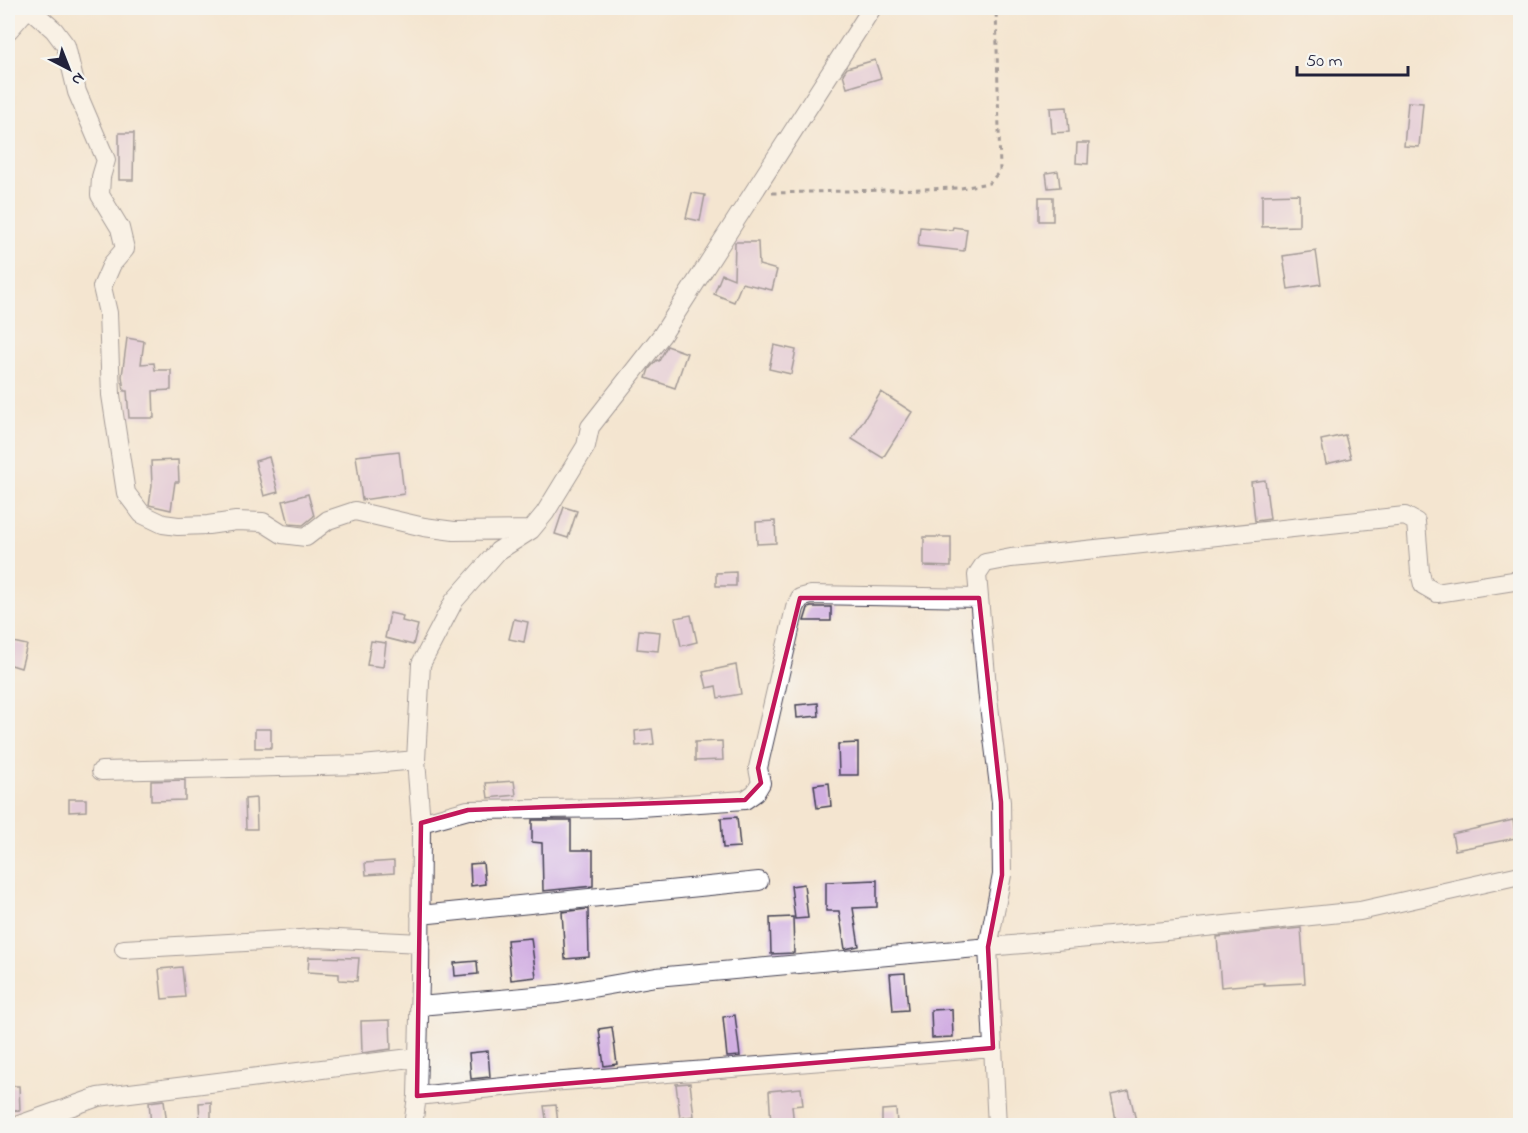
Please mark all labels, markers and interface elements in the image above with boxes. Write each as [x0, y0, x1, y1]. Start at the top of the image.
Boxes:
north arrow [39, 39, 99, 99]
scale bar [1297, 39, 1408, 77]
text: 50 m [1306, 49, 1343, 75]
text: N [66, 66, 90, 91]

